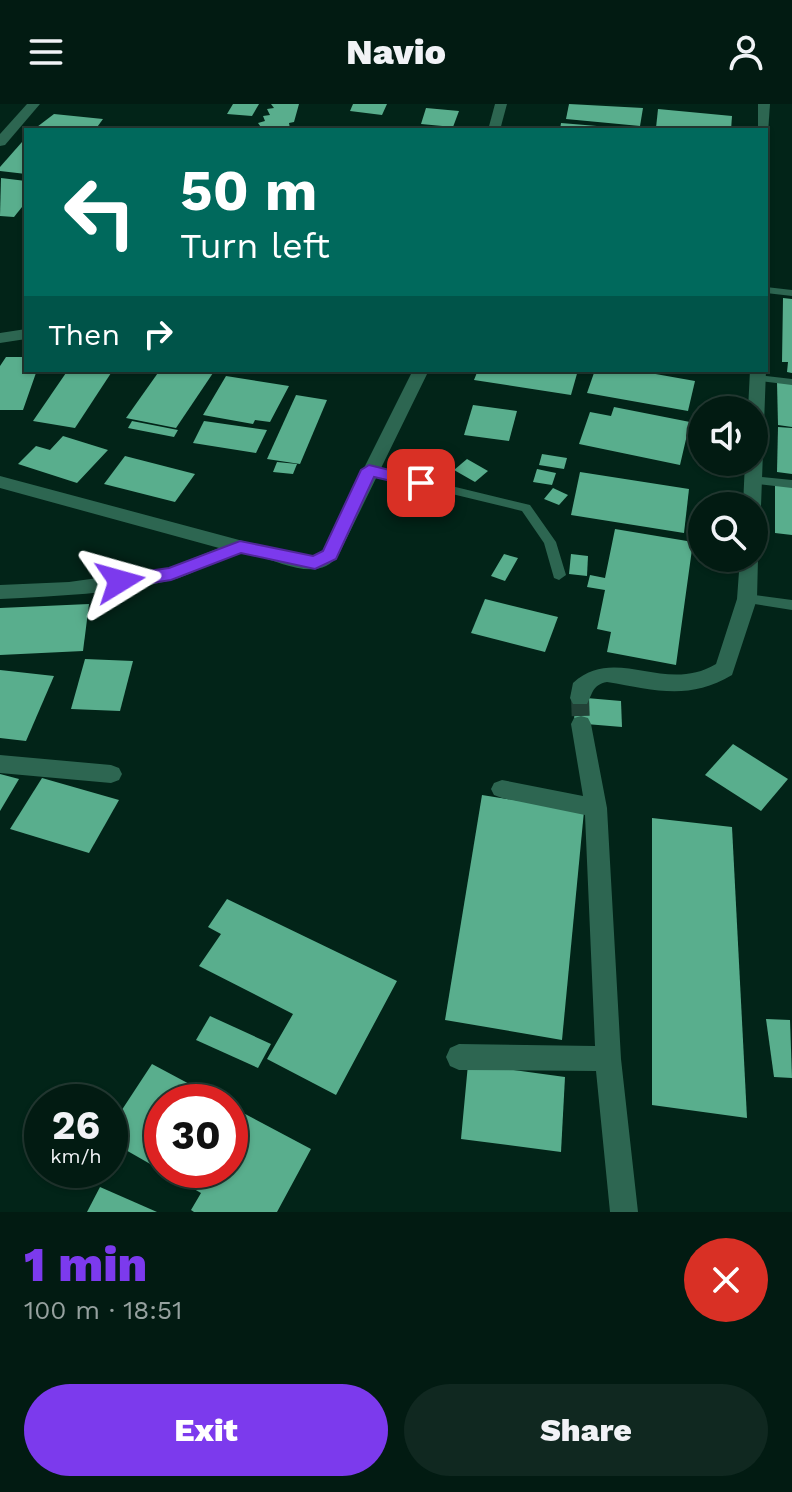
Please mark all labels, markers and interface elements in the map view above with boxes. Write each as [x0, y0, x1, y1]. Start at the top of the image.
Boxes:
icon: menu [24, 30, 68, 74]
icon: person [724, 30, 768, 74]
text: Navio [346, 31, 446, 73]
text: 50 m [180, 158, 317, 224]
icon: left [48, 160, 152, 264]
text: Turn left [180, 225, 330, 267]
icon: right [136, 312, 180, 356]
text: Then [48, 317, 120, 352]
map controls [688, 396, 768, 572]
button: sound [688, 396, 768, 476]
pin [387, 449, 455, 517]
icon: arrive [399, 461, 443, 505]
button: search [688, 492, 768, 572]
position arrow [78, 539, 162, 623]
speed limit sign: 30 [144, 1084, 248, 1188]
text: 26 [52, 1102, 100, 1149]
text: km/h [50, 1144, 102, 1168]
text: 1 min [24, 1236, 147, 1293]
button: close [684, 1238, 768, 1322]
text: 100 m · 18:51 [24, 1295, 182, 1325]
button: Exit [24, 1384, 388, 1476]
button: Share [404, 1384, 768, 1476]

